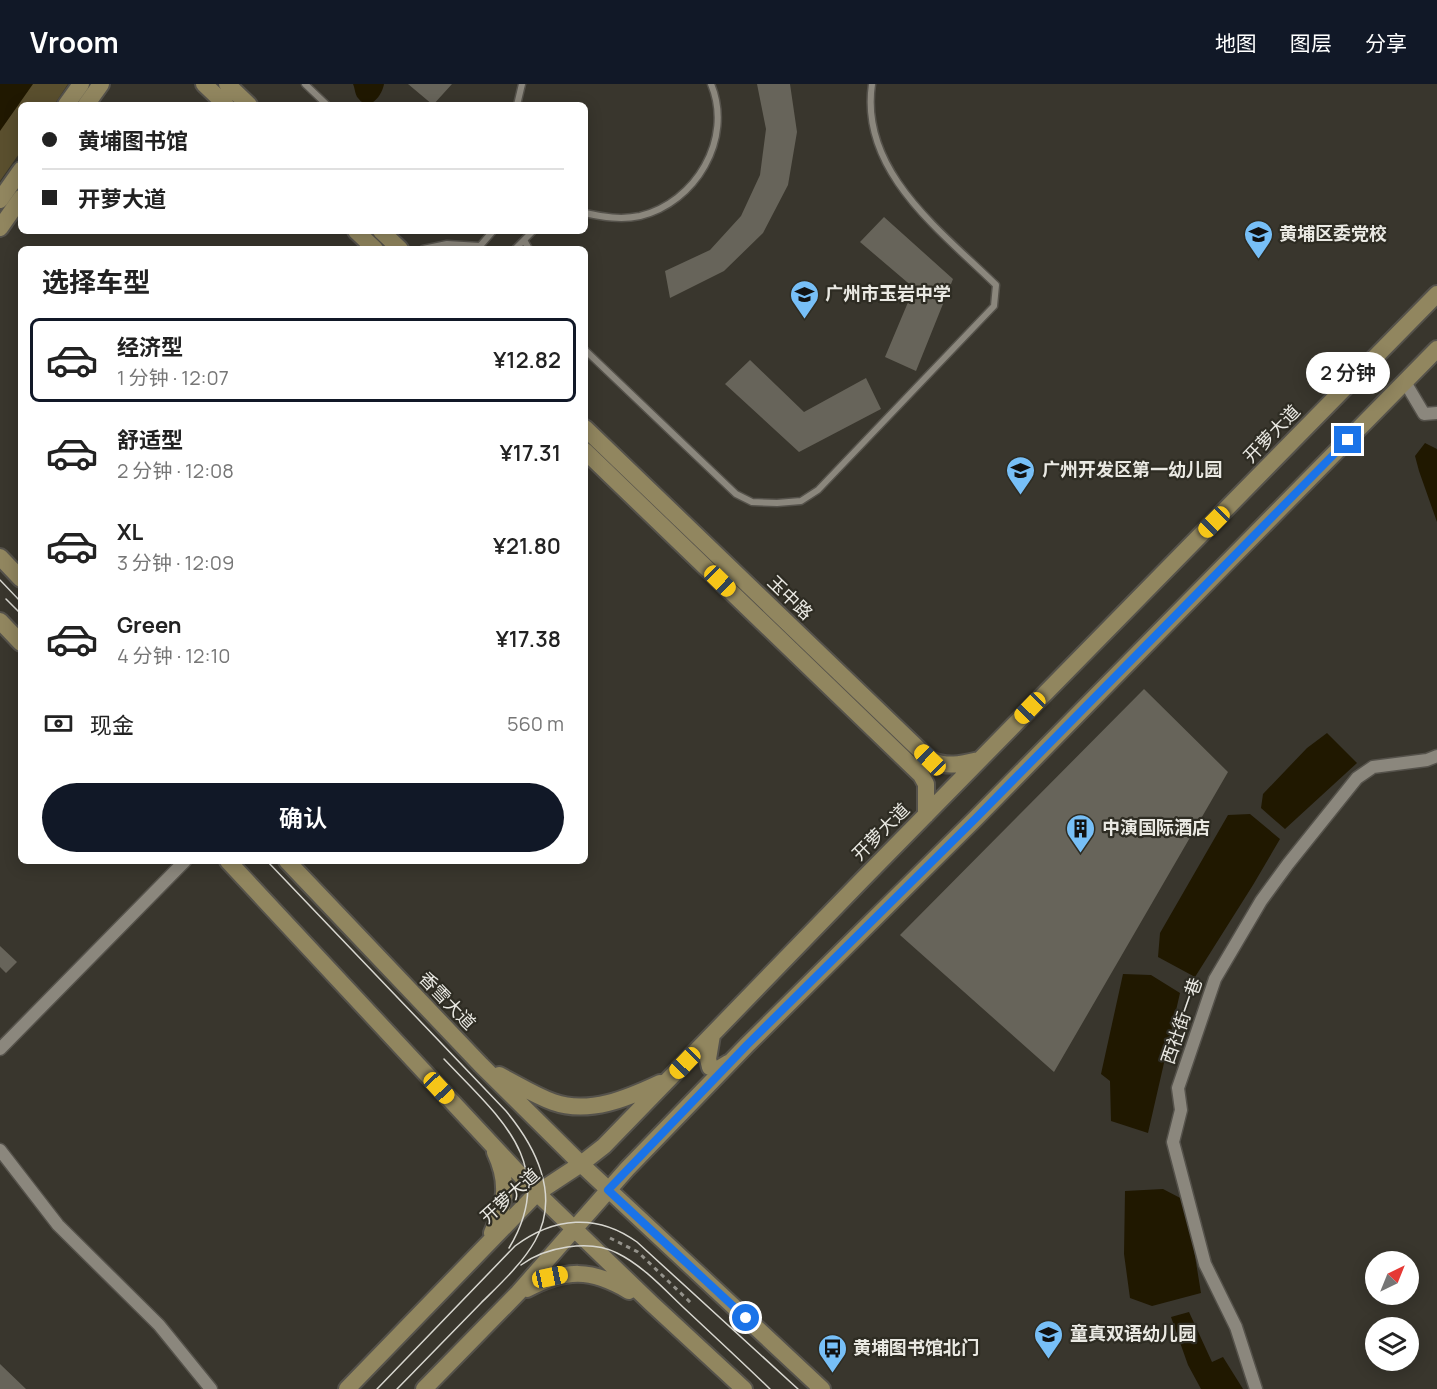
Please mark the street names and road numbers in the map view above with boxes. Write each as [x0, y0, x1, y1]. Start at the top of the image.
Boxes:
street label: 开萝大道 [1238, 399, 1305, 468]
street label: 玉中路 [763, 570, 818, 625]
street label: 开萝大道 [846, 797, 914, 865]
street label: 香雪大道 [414, 966, 481, 1035]
street label: 西社街一巷 [1155, 974, 1207, 1067]
street label: 开萝大道 [475, 1162, 544, 1228]

